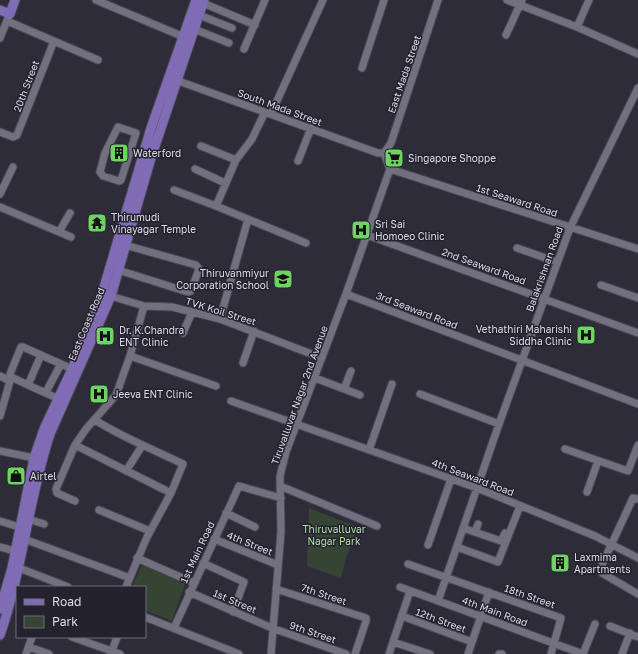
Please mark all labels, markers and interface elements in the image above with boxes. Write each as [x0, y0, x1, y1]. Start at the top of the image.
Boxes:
street label: East Mada Street [385, 33, 423, 115]
street label: 20th Street [11, 59, 41, 113]
street label: South Mada Street [236, 86, 324, 128]
building icon: Waterford [108, 142, 130, 164]
place label: Waterford [133, 147, 181, 159]
supermarket icon: Singapore Shoppe [383, 147, 405, 169]
place label: Singapore Shoppe [408, 152, 496, 164]
street label: 1st Seaward Road [475, 181, 559, 219]
place label: Thirumudi Vinayagar Temple [111, 211, 196, 235]
temple icon: Thirumudi Vinayagar Temple [86, 212, 108, 234]
place label: Sri Sai Homoeo Clinic [375, 218, 445, 242]
hospital icon: Sri Sai Homoeo Clinic [350, 219, 372, 241]
street label: Balakrishnan Road [523, 225, 565, 313]
street label: 2nd Seaward Road [440, 245, 528, 287]
place label: Thiruvanmiyur Corporation School [176, 267, 269, 291]
school or university icon: Thiruvanmiyur Corporation School [272, 268, 294, 290]
street label: East Coast Road [65, 286, 107, 362]
street label: 3rd Seaward Road [374, 289, 460, 331]
street label: TVK Koil Street [184, 295, 258, 327]
place label: Vethathiri Maharishi Siddha Clinic [476, 323, 573, 347]
place label: Dr. K.Chandra ENT Clinic [119, 324, 184, 348]
street label: Tiruvalluvar Nagar 2nd Avenue [268, 324, 330, 466]
hospital icon: Vethathiri Maharishi Siddha Clinic [575, 324, 597, 346]
hospital icon: Dr. K.Chandra ENT Clinic [94, 325, 116, 347]
hospital icon: Jeeva ENT Clinic [88, 383, 110, 405]
place label: Jeeva ENT Clinic [113, 388, 193, 400]
street label: 4th Seaward Road [430, 456, 516, 498]
shop icon: Airtel [5, 465, 27, 487]
place label: Airtel [30, 470, 56, 482]
street label: 1st Main Road [177, 519, 217, 585]
park label: Thiruvalluvar Nagar Park [302, 523, 366, 547]
street label: 4th Street [225, 528, 275, 558]
place label: Laxmima Apartments [574, 551, 631, 575]
building icon: Laxmima Apartments [549, 552, 571, 574]
street label: 7th Street [300, 581, 348, 607]
street label: 18th Street [503, 582, 557, 610]
legend [16, 586, 146, 638]
street label: 1st Street [211, 586, 259, 616]
text: Road [52, 594, 81, 609]
street label: 4th Main Road [461, 594, 529, 628]
street label: 12th Street [414, 605, 468, 635]
text: Park [52, 614, 78, 629]
street label: 9th Street [288, 618, 338, 646]

